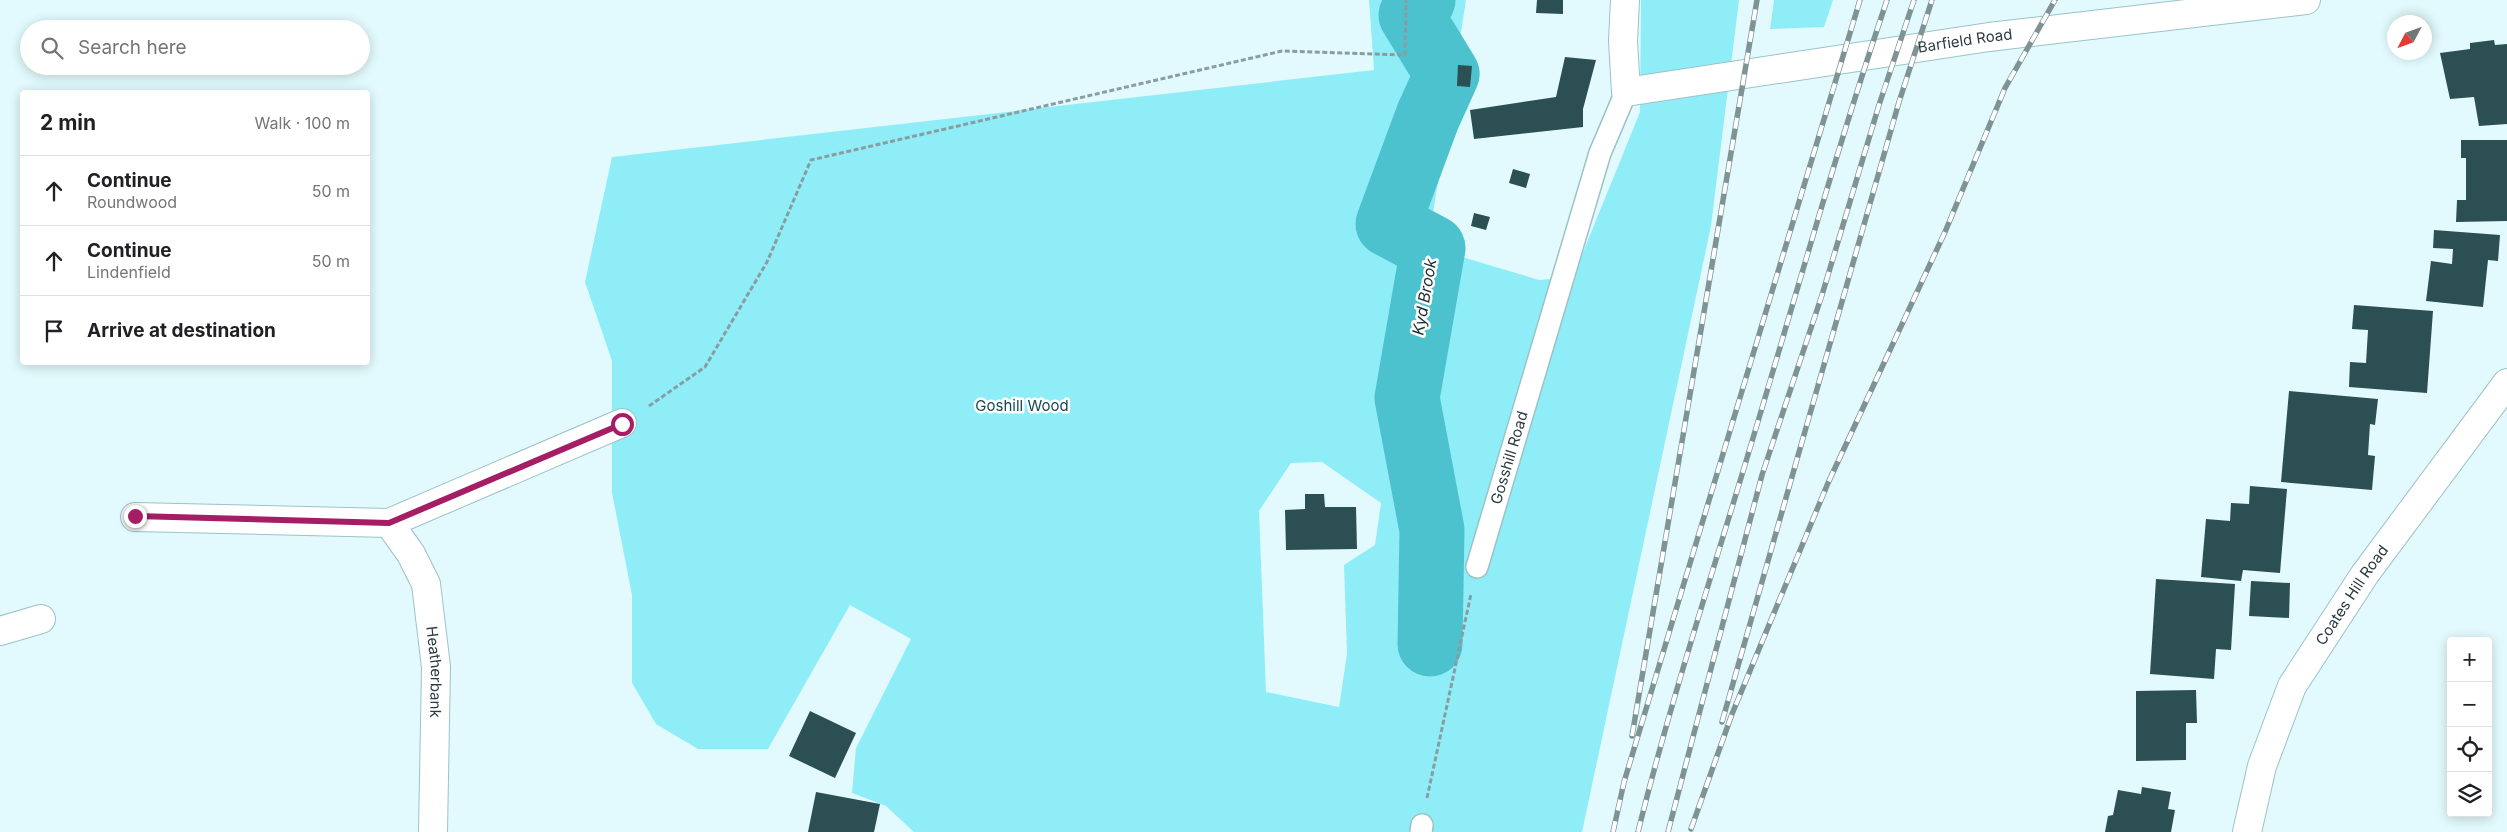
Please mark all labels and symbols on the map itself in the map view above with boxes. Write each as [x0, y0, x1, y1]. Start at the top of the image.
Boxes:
north arrow [2387, 15, 2432, 60]
street label: Barfield Road [1916, 24, 2013, 57]
water label: Kyd Brook [1407, 257, 1441, 337]
park label: Goshill Wood [975, 396, 1069, 415]
street label: Gosshill Road [1486, 409, 1532, 506]
route start [611, 413, 634, 436]
route end [124, 505, 147, 528]
street label: Coates Hill Road [2311, 541, 2392, 649]
street label: Heatherbank [422, 625, 446, 719]

